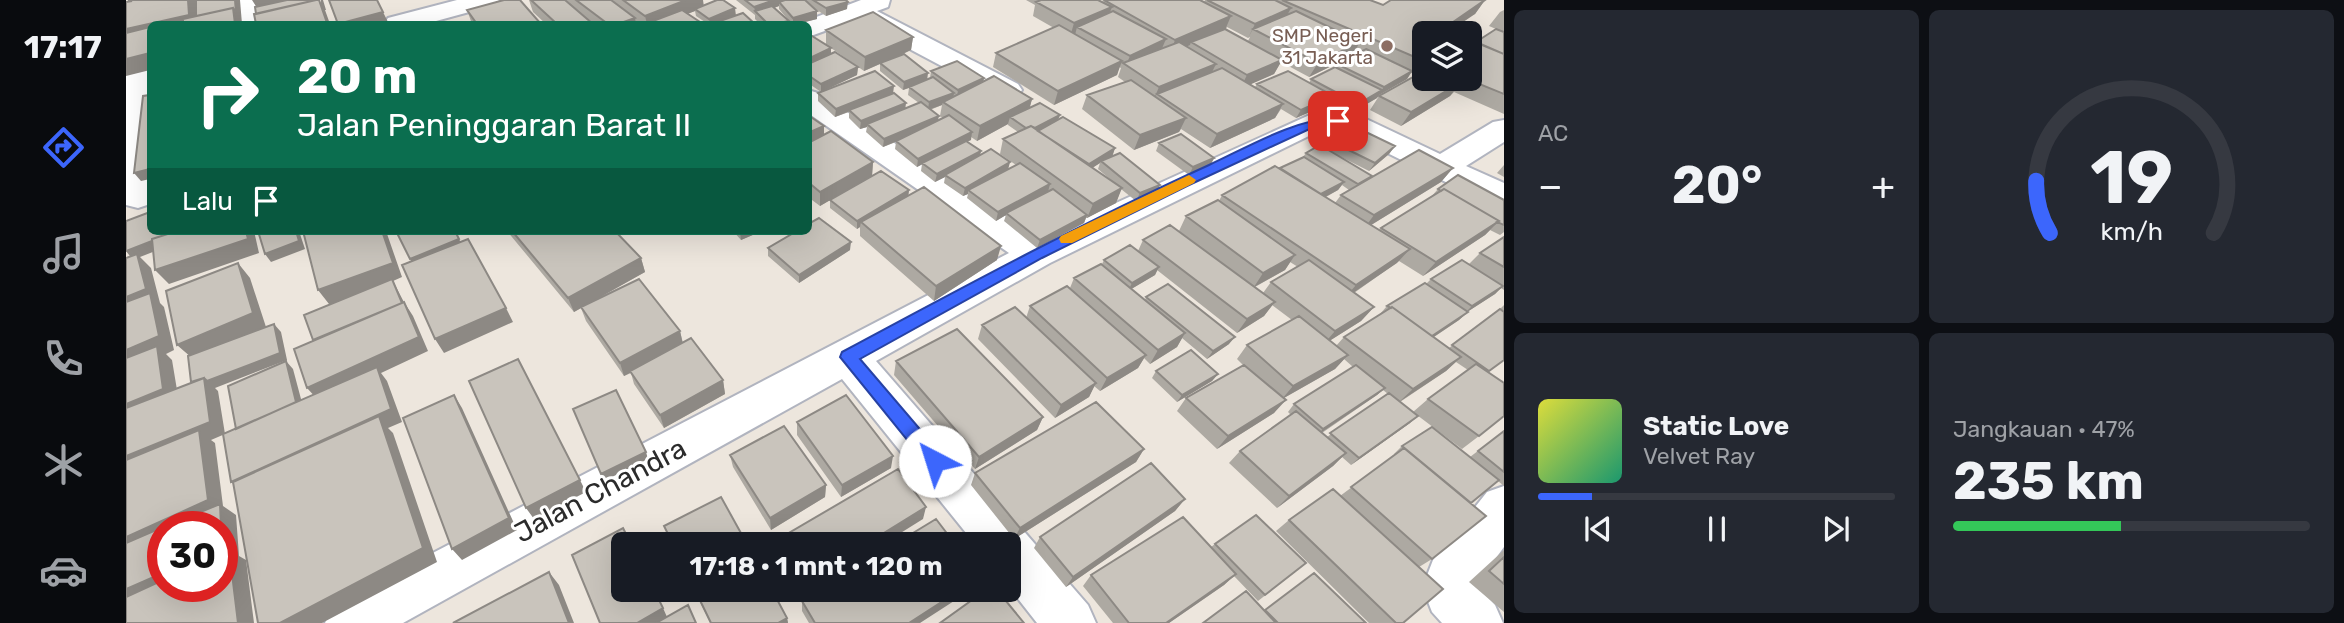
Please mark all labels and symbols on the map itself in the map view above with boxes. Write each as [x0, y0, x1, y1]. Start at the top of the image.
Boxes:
place label: SMP Negeri 31 Jakarta [1272, 24, 1373, 69]
marker: SMP Negeri 31 Jakarta [1379, 38, 1395, 54]
pin [1308, 91, 1368, 151]
position arrow [898, 424, 972, 498]
street label: Jalan Chandra [509, 431, 692, 550]
speed limit sign: 30 [147, 511, 238, 602]

